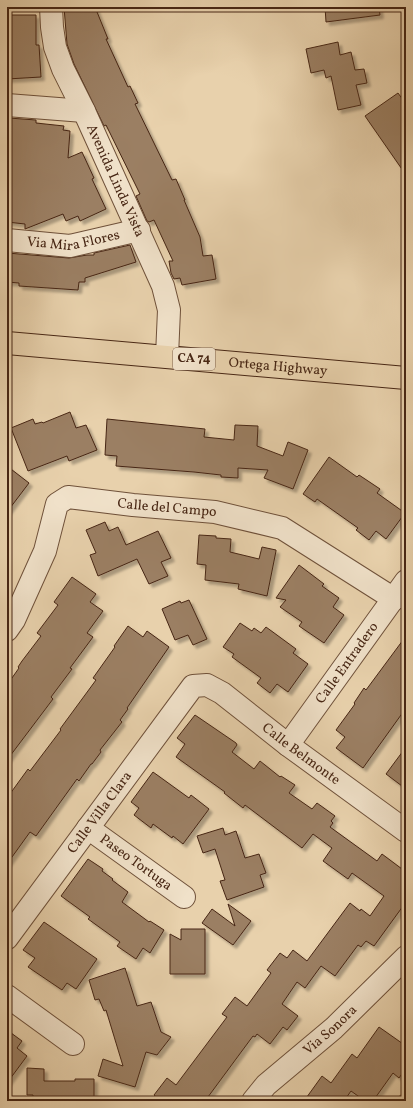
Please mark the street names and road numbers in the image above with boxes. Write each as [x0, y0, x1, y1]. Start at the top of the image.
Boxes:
street label: Avenida Linda Vista [82, 121, 149, 240]
street label: Via Mira Flores [26, 225, 121, 256]
road number: CA 74 [173, 348, 215, 370]
street label: Ortega Highway [228, 353, 329, 381]
street label: Calle del Campo [116, 494, 217, 522]
street label: Calle Entradero [311, 618, 383, 708]
street label: Calle Belmonte [258, 718, 344, 790]
street label: Calle Villa Clara [63, 767, 136, 858]
street label: Paseo Tortuga [96, 830, 176, 895]
street label: Via Sonora [299, 1001, 361, 1060]

